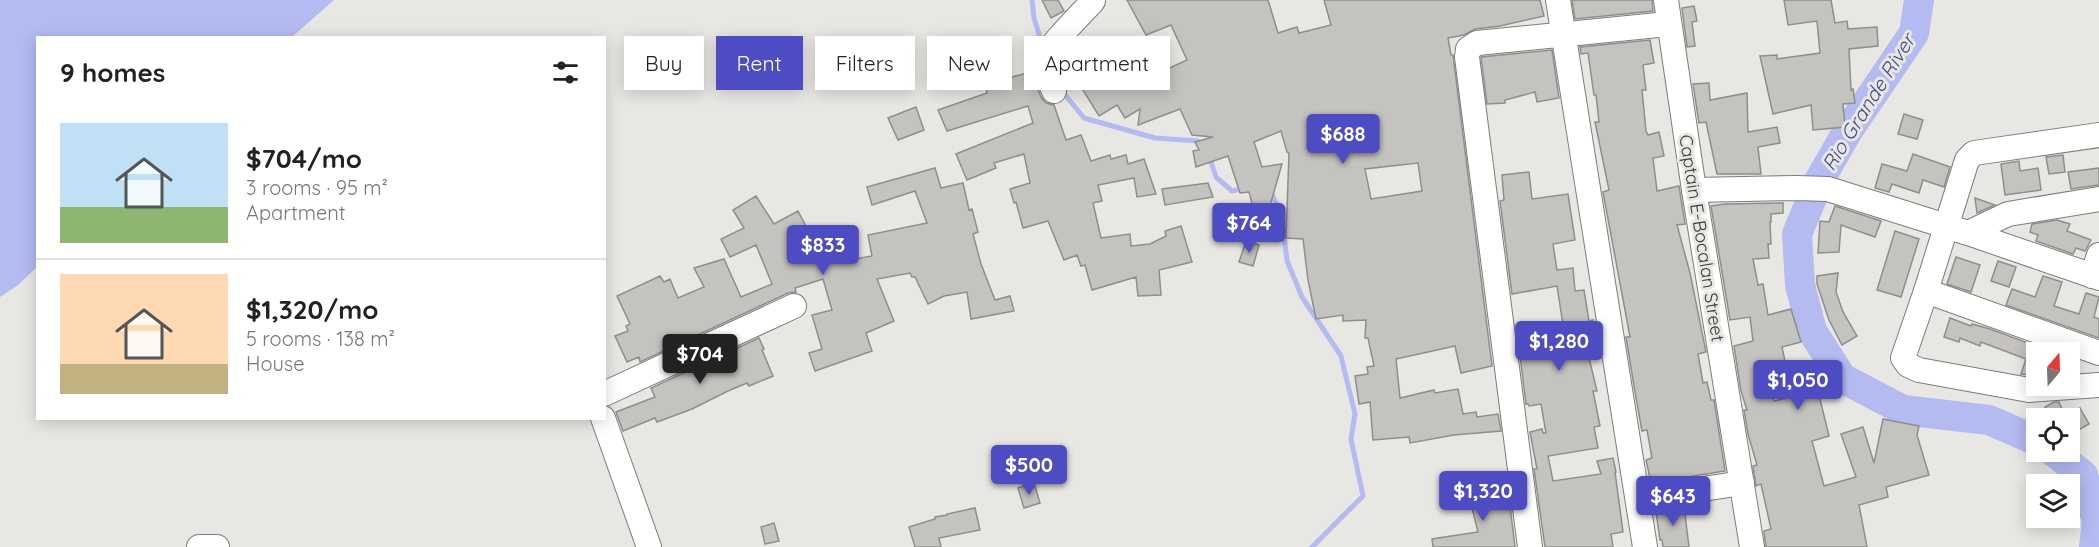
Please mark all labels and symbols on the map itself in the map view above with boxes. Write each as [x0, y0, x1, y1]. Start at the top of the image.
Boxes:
water label: Rio Grande River [1816, 27, 1921, 175]
pin: $688 [1307, 114, 1379, 165]
street label: Captain E-Bocalan Street [1674, 133, 1730, 343]
pin: $764 [1213, 203, 1285, 254]
pin: $833 [787, 225, 859, 276]
pin: $1,280 [1510, 321, 1608, 372]
pin: $704 [664, 334, 736, 385]
north arrow [2026, 342, 2080, 396]
pin: $1,050 [1749, 360, 1847, 411]
pin: $500 [993, 445, 1065, 496]
pin: $1,320 [1434, 471, 1532, 522]
pin: $643 [1637, 476, 1709, 527]

